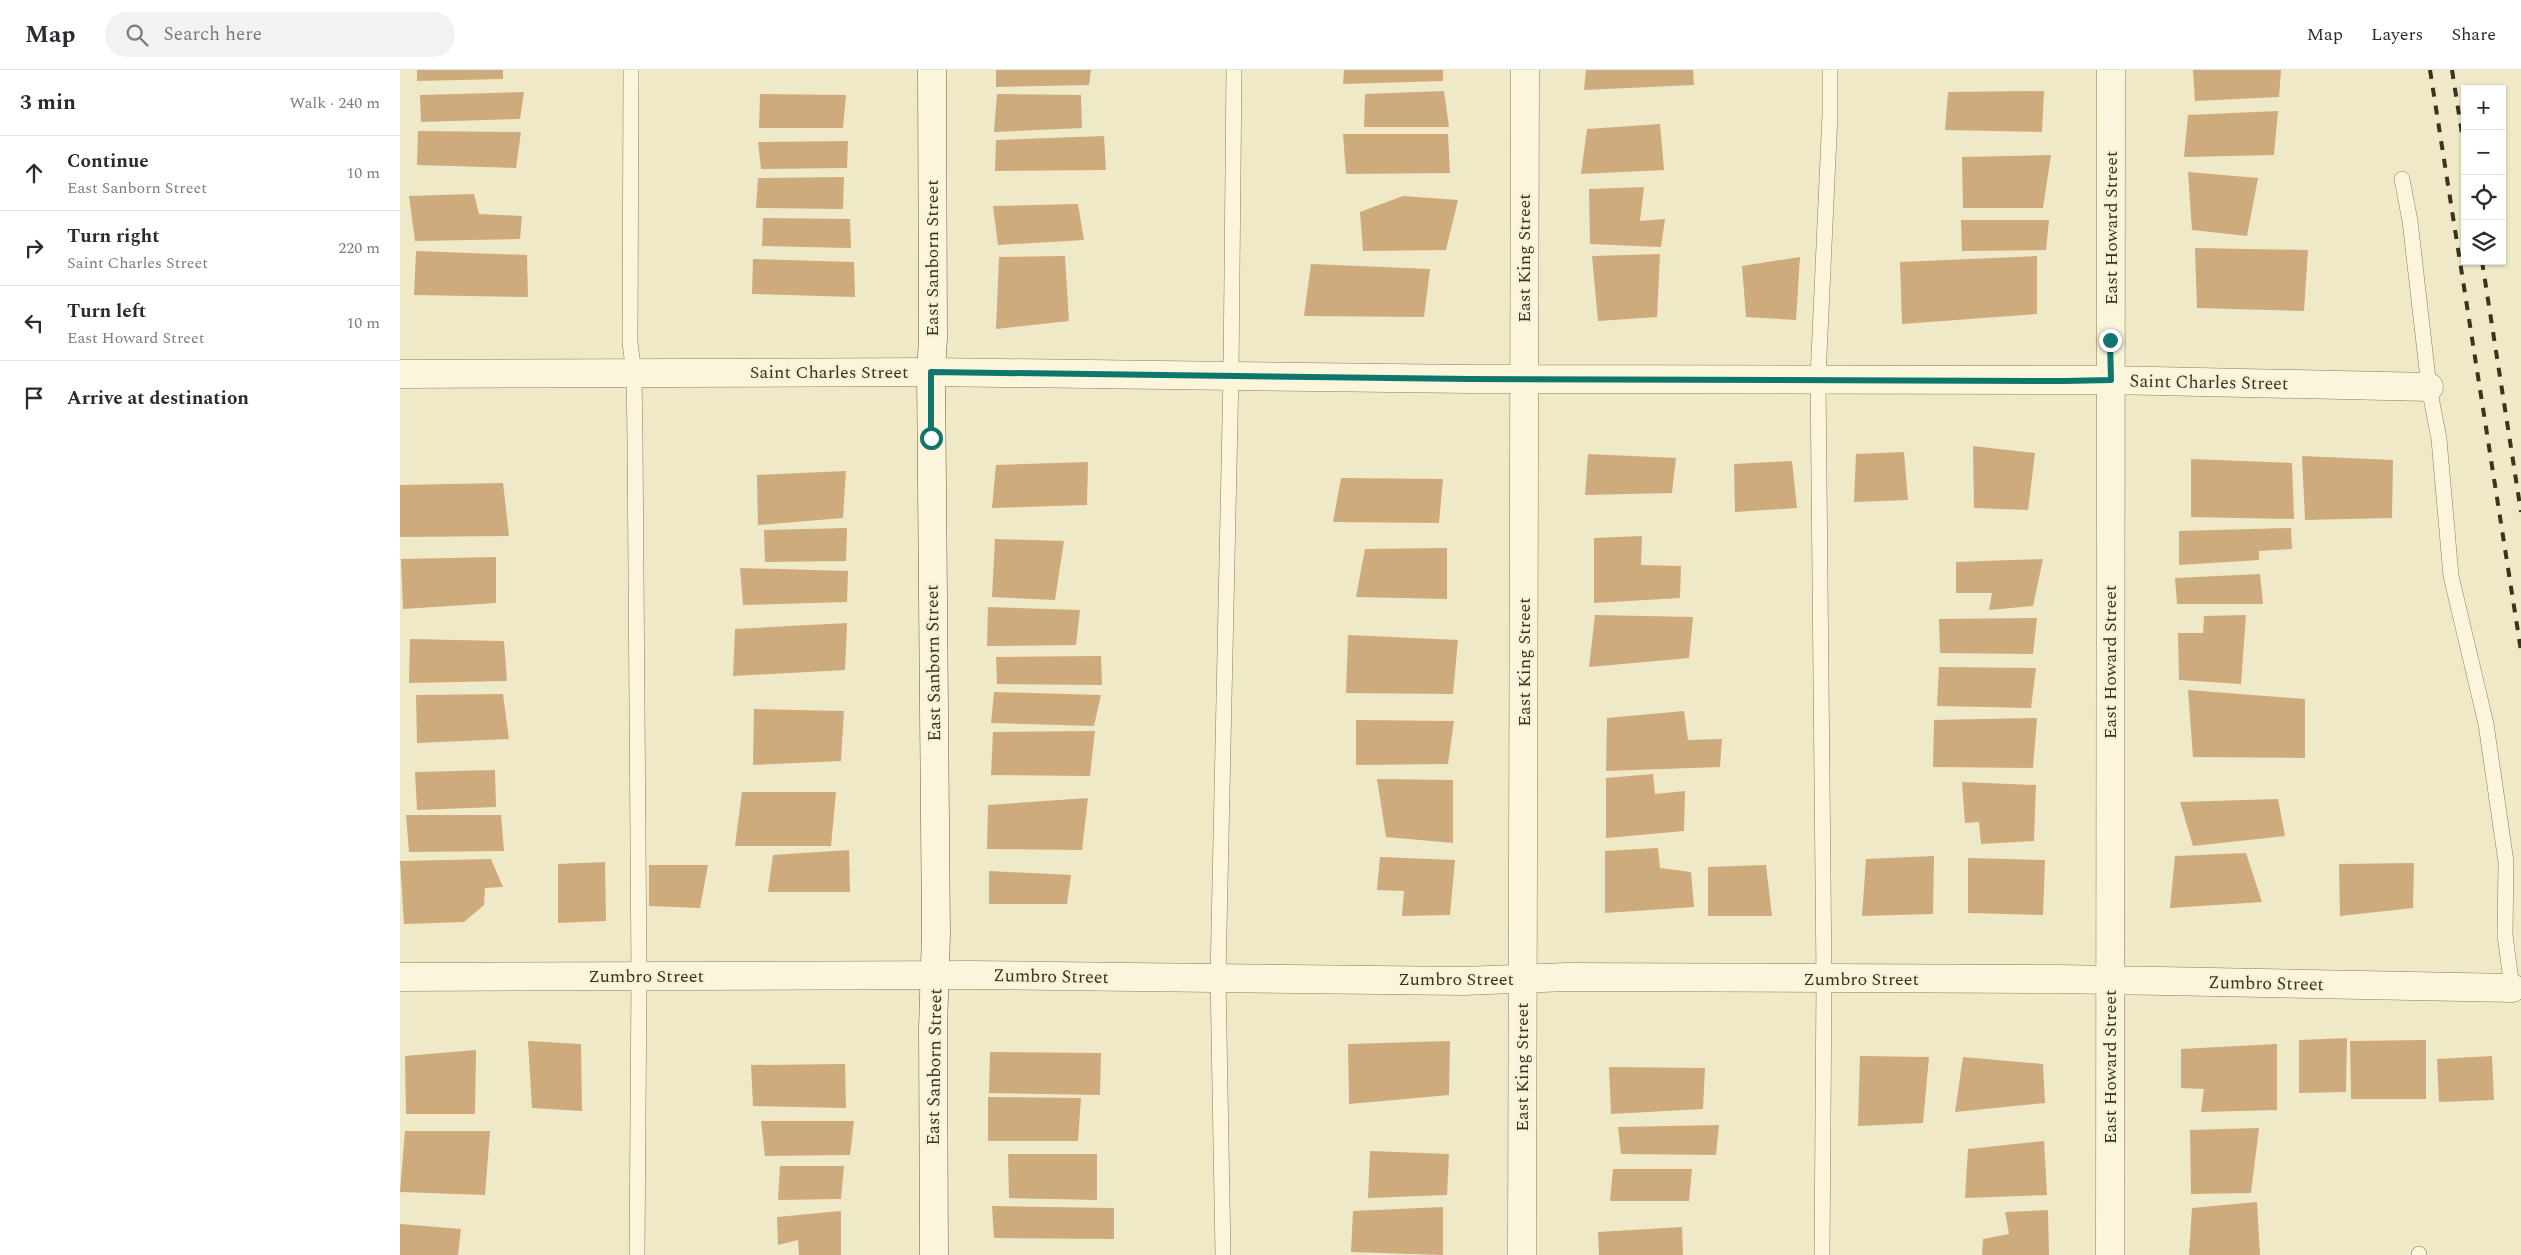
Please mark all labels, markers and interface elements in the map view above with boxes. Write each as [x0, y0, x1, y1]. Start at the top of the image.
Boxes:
search box [105, 12, 455, 57]
text: Map [25, 17, 75, 53]
text: Search here [163, 20, 262, 49]
icon: search [123, 21, 151, 49]
text: Map [2307, 21, 2343, 48]
text: Layers [2371, 21, 2423, 48]
text: Share [2451, 21, 2496, 48]
map controls [2461, 85, 2506, 265]
button: + [2461, 85, 2506, 130]
text: 3 min [20, 87, 76, 119]
text: Walk · 240 m [289, 91, 380, 115]
button: − [2461, 130, 2506, 175]
text: Continue [67, 147, 149, 176]
street label: East Howard Street [2098, 151, 2125, 305]
icon: ahead [20, 159, 48, 187]
text: 10 m [346, 161, 380, 185]
button: locate [2461, 175, 2506, 220]
text: East Sanborn Street [67, 176, 207, 200]
street label: East Sanborn Street [919, 179, 946, 337]
street label: East King Street [1511, 193, 1538, 323]
button: layers [2461, 220, 2506, 265]
text: Turn right [67, 222, 160, 251]
icon: right [20, 234, 48, 262]
text: 220 m [338, 236, 380, 260]
text: Saint Charles Street [67, 251, 208, 275]
text: Turn left [67, 297, 146, 326]
icon: left [20, 309, 48, 337]
text: 10 m [346, 311, 380, 335]
text: East Howard Street [67, 326, 204, 350]
route end [2099, 329, 2122, 352]
street label: Saint Charles Street [750, 359, 908, 386]
street label: Saint Charles Street [2129, 368, 2289, 397]
icon: arrive [20, 384, 48, 412]
text: Arrive at destination [67, 384, 249, 413]
route start [920, 427, 943, 450]
street label: East Sanborn Street [919, 584, 948, 742]
street label: East Howard Street [2097, 585, 2124, 739]
street label: East King Street [1511, 597, 1538, 727]
street label: Zumbro Street [993, 962, 1109, 991]
street label: Zumbro Street [588, 963, 704, 990]
street label: Zumbro Street [1398, 966, 1514, 993]
street label: Zumbro Street [1803, 966, 1919, 993]
street label: Zumbro Street [2208, 969, 2324, 998]
street label: East Sanborn Street [920, 988, 949, 1146]
street label: East Howard Street [2097, 990, 2124, 1144]
street label: East King Street [1509, 1002, 1536, 1132]

